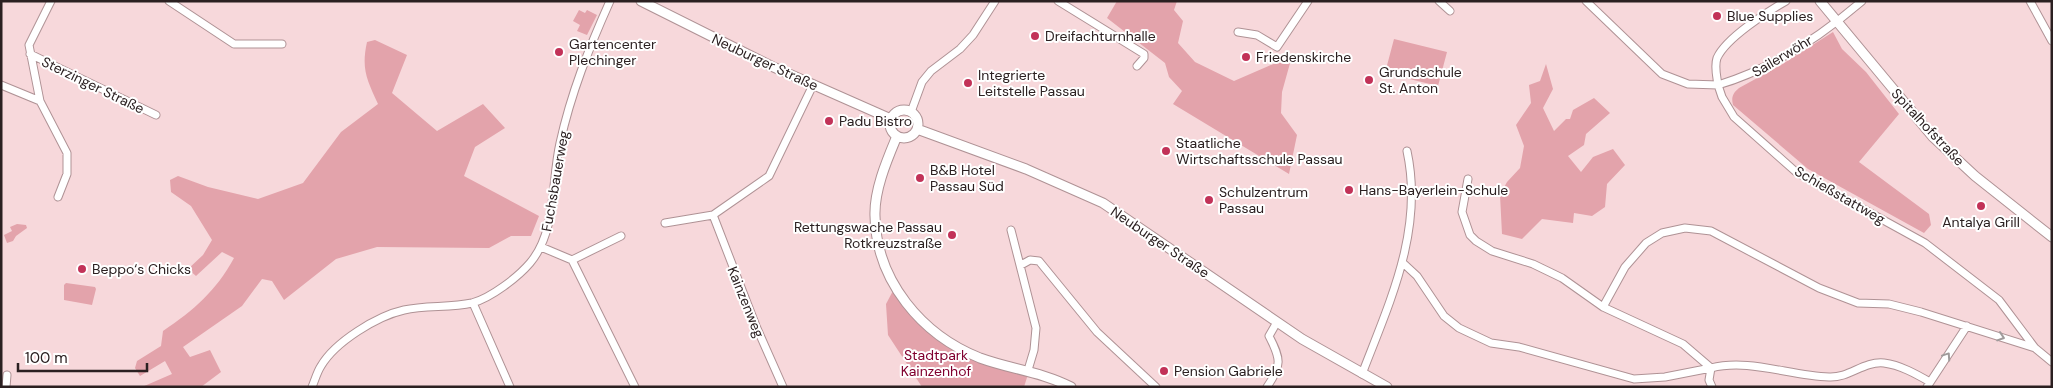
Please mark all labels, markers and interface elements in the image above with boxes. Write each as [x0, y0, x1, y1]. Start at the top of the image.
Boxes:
place label: Blue Supplies [1727, 7, 1813, 25]
marker: Blue Supplies [1711, 10, 1723, 22]
place label: Dreifachturnhalle [1045, 27, 1156, 45]
street label: Neuburger Straße [709, 29, 821, 95]
marker: Dreifachturnhalle [1029, 30, 1041, 42]
street label: Sailerwöhr [1749, 31, 1815, 81]
place label: Gartencenter Plechinger [569, 35, 656, 69]
marker: Gartencenter Plechinger [553, 46, 565, 58]
place label: Friedenskirche [1256, 48, 1351, 66]
marker: Friedenskirche [1240, 51, 1252, 63]
street label: Sterzinger Straße [39, 52, 147, 118]
place label: Grundschule St. Anton [1379, 63, 1462, 97]
place label: Integrierte Leitstelle Passau [978, 66, 1085, 100]
marker: Grundschule St. Anton [1363, 74, 1375, 86]
marker: Integrierte Leitstelle Passau [962, 77, 974, 89]
street label: Spitalhofstraße [1888, 85, 1968, 169]
place label: Padu Bistro [839, 112, 912, 130]
marker: Padu Bistro [823, 115, 835, 127]
street label: Fuchsbauerweg [537, 129, 573, 233]
place label: Staatliche Wirtschaftsschule Passau [1176, 134, 1343, 168]
marker: Staatliche Wirtschaftsschule Passau [1160, 145, 1172, 157]
place label: B&B Hotel Passau Süd [930, 161, 1004, 195]
street label: Schießstattweg [1792, 162, 1889, 228]
marker: B&B Hotel Passau Süd [914, 172, 926, 184]
place label: Hans-Bayerlein-Schule [1359, 181, 1508, 199]
place label: Schulzentrum Passau [1219, 183, 1308, 217]
marker: Hans-Bayerlein-Schule [1343, 184, 1355, 196]
marker: Schulzentrum Passau [1203, 194, 1215, 206]
marker: Antalya Grill [1975, 200, 1987, 212]
street label: Neuburger Straße [1107, 202, 1213, 282]
place label: Antalya Grill [1942, 213, 2020, 231]
place label: Rettungswache Passau Rotkreuzstraße [794, 218, 942, 252]
marker: Rettungswache Passau Rotkreuzstraße [946, 229, 958, 241]
place label: Beppo‘s Chicks [92, 260, 191, 278]
marker: Beppo‘s Chicks [76, 263, 88, 275]
street label: Kainzenweg [724, 264, 769, 341]
one-way arrow [1996, 332, 2005, 342]
scale bar [18, 340, 146, 372]
park label: Stadtpark Kainzenhof [901, 346, 971, 380]
text: 100 m [25, 348, 68, 368]
one-way arrow [1941, 353, 1950, 362]
place label: Pension Gabriele [1174, 362, 1283, 380]
marker: Pension Gabriele [1158, 365, 1170, 377]

